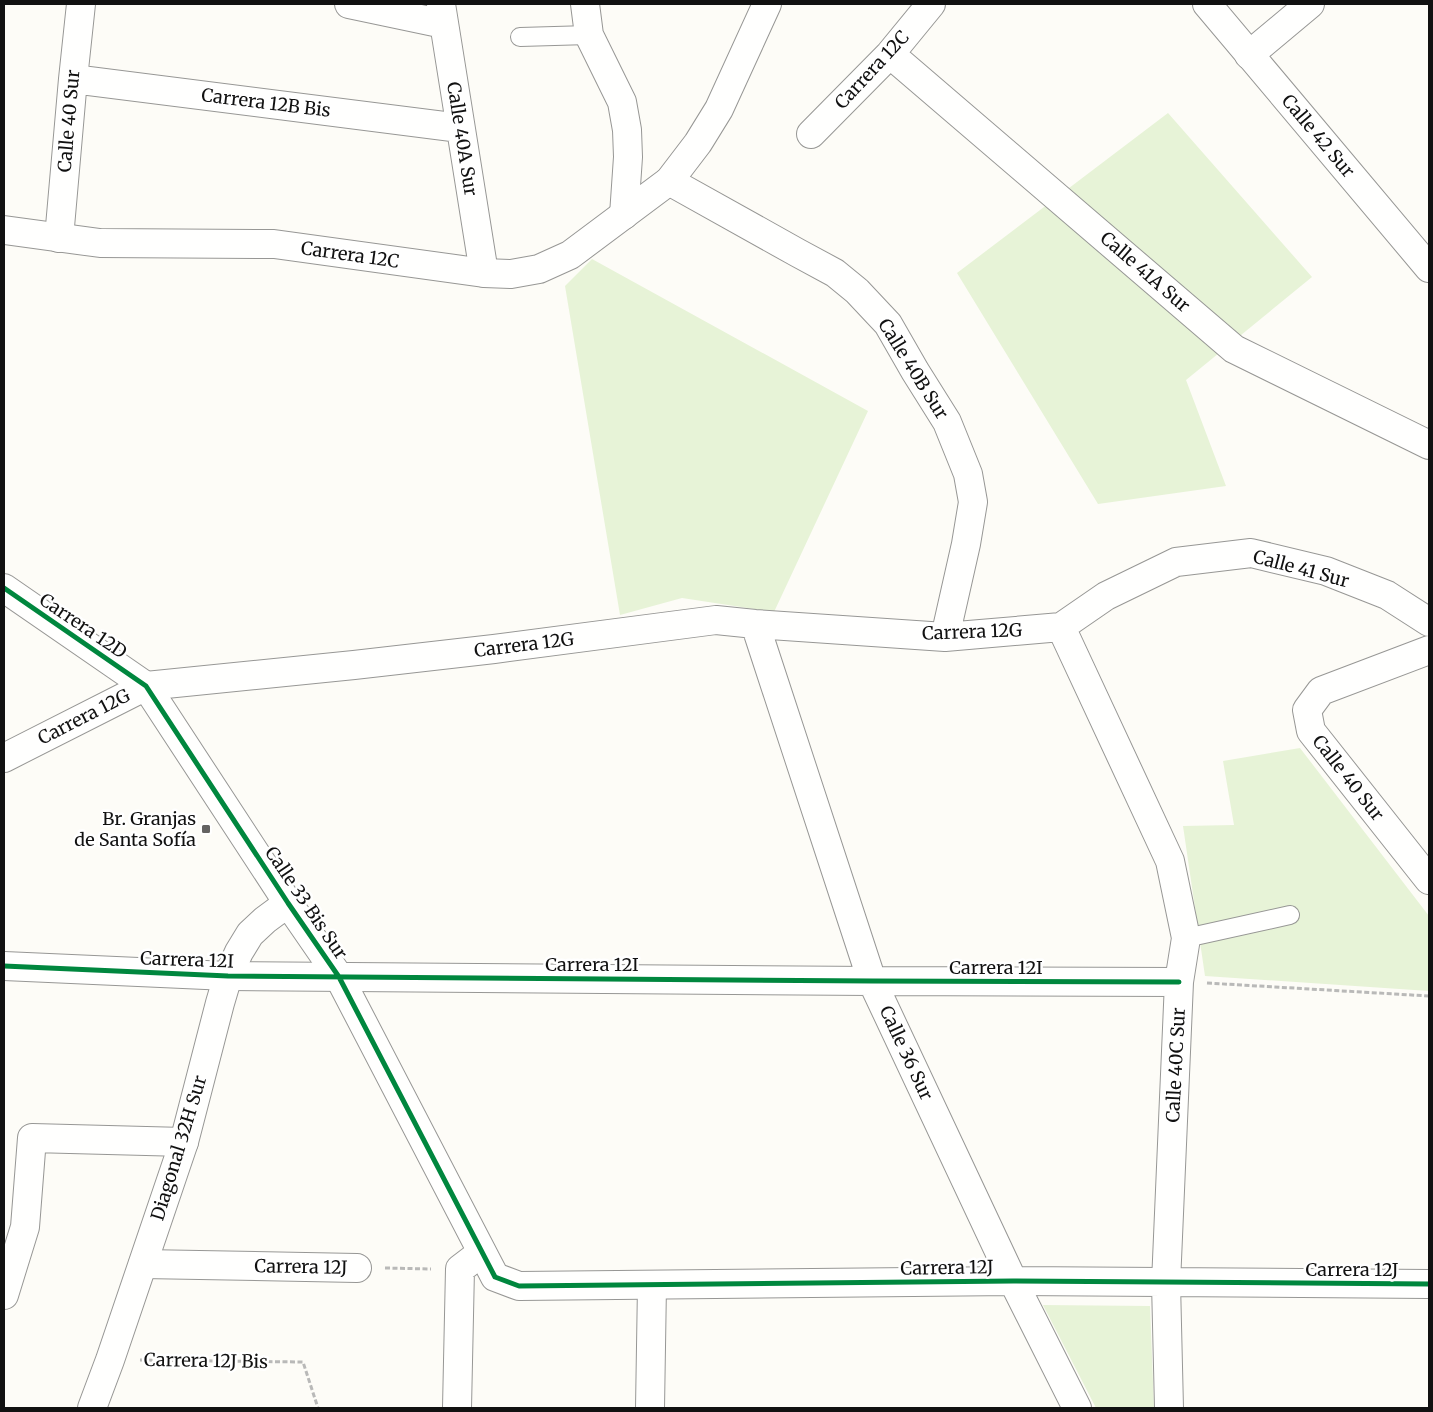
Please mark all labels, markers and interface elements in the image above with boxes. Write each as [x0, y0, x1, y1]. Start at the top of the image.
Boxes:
street label: Carrera 12C [830, 26, 914, 114]
street label: Calle 40 Sur [53, 69, 84, 173]
street label: Calle 40A Sur [442, 80, 483, 198]
street label: Carrera 12B Bis [200, 83, 332, 122]
street label: Calle 42 Sur [1277, 89, 1360, 182]
street label: Calle 41A Sur [1096, 226, 1195, 317]
street label: Carrera 12C [300, 236, 401, 273]
street label: Calle 40B Sur [873, 314, 953, 423]
street label: Calle 41 Sur [1251, 545, 1352, 592]
street label: Carrera 12D [35, 588, 131, 663]
street label: Carrera 12G [922, 618, 1022, 645]
street label: Carrera 12G [473, 627, 575, 662]
street label: Carrera 12G [34, 684, 134, 750]
street label: Calle 40 Sur [1308, 730, 1389, 825]
place label: Br. Granjas de Santa Sofía [74, 807, 196, 851]
marker: Br. Granjas de Santa Sofía [200, 823, 212, 835]
street label: Calle 33 Bis Sur [260, 842, 353, 964]
street label: Carrera 12I [140, 946, 234, 973]
street label: Carrera 12I [545, 953, 639, 976]
street label: Carrera 12I [949, 956, 1043, 979]
street label: Calle 36 Sur [875, 1002, 938, 1104]
street label: Calle 40C Sur [1161, 1007, 1190, 1123]
street label: Diagonal 32H Sur [146, 1073, 212, 1223]
street label: Carrera 12J [254, 1254, 348, 1279]
street label: Carrera 12J [900, 1255, 994, 1280]
street label: Carrera 12J [1305, 1258, 1399, 1281]
street label: Carrera 12J Bis [144, 1348, 268, 1373]

